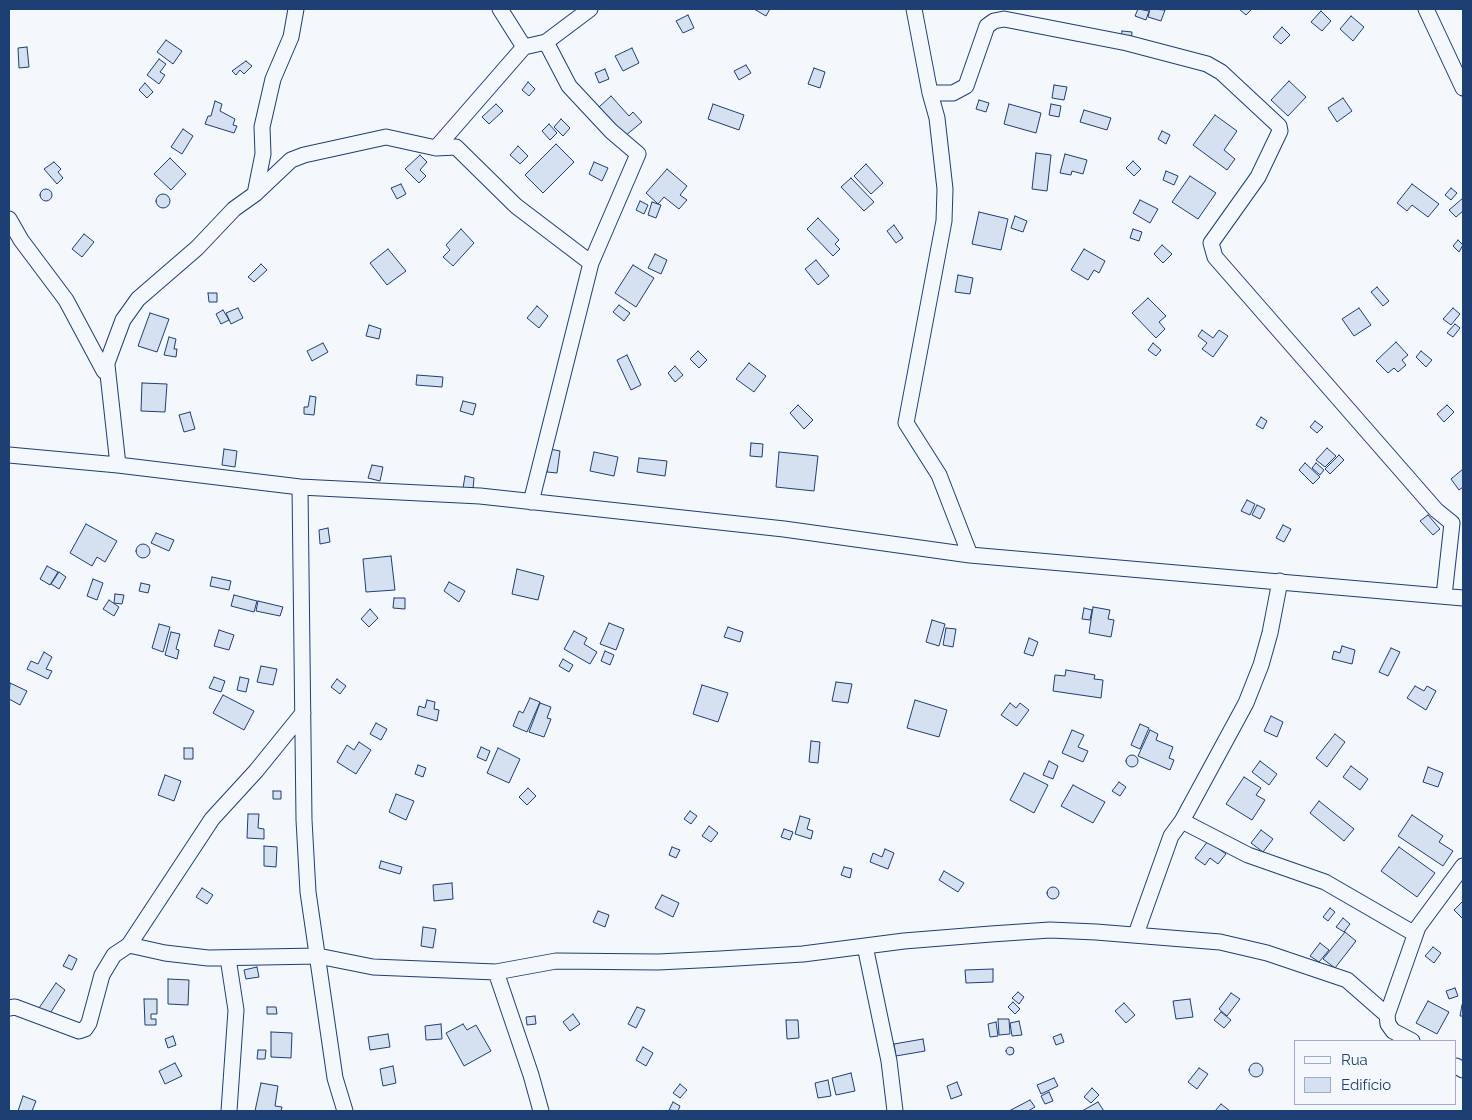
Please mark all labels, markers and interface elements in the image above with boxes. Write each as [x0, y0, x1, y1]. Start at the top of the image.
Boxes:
legend [1294, 1040, 1457, 1105]
text: Rua [1341, 1051, 1368, 1069]
text: Edifício [1341, 1076, 1391, 1094]

